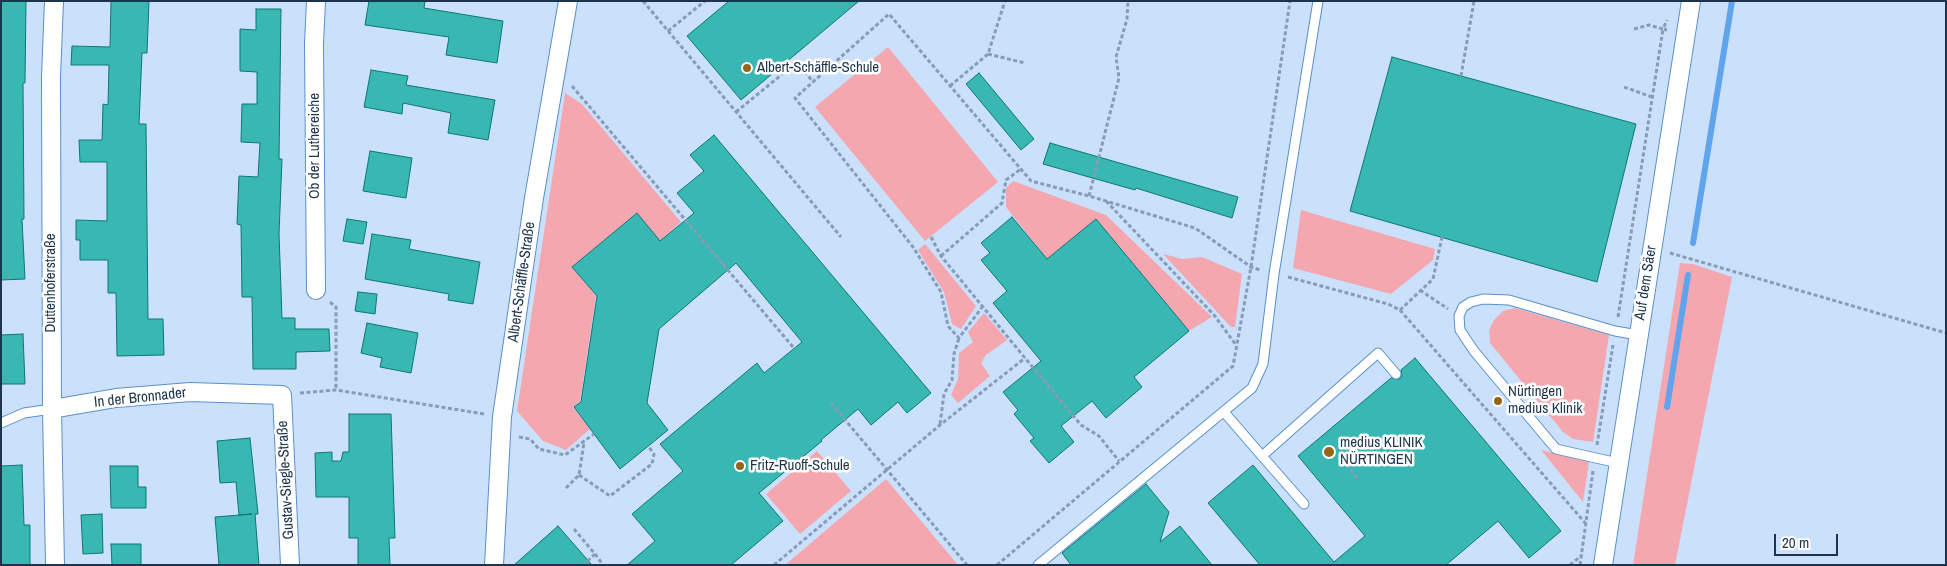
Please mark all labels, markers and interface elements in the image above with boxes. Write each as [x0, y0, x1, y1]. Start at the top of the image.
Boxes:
place label: Albert-Schäffle-Schule [757, 59, 879, 77]
marker: Albert-Schäffle-Schule [741, 62, 753, 74]
street label: Ob der Luthereiche [306, 93, 324, 199]
street label: Albert-Schäffle-Straße [505, 221, 539, 343]
street label: Duttenhoferstraße [42, 233, 60, 333]
street label: Auf dem Säer [1631, 244, 1661, 322]
place label: Nürtingen medius Klinik [1508, 383, 1583, 418]
street label: In der Bronnader [93, 384, 187, 412]
marker: Nürtingen medius Klinik [1492, 395, 1504, 407]
street label: Gustav-Siegle-Straße [274, 420, 298, 540]
place label: medius KLINIK NÜRTINGEN [1340, 434, 1423, 469]
marker: medius KLINIK NÜRTINGEN [1322, 445, 1336, 459]
place label: Fritz-Ruoff-Schule [750, 457, 850, 475]
marker: Fritz-Ruoff-Schule [734, 460, 746, 472]
scale bar [1777, 524, 1841, 556]
text: 20 m [1782, 532, 1809, 553]

